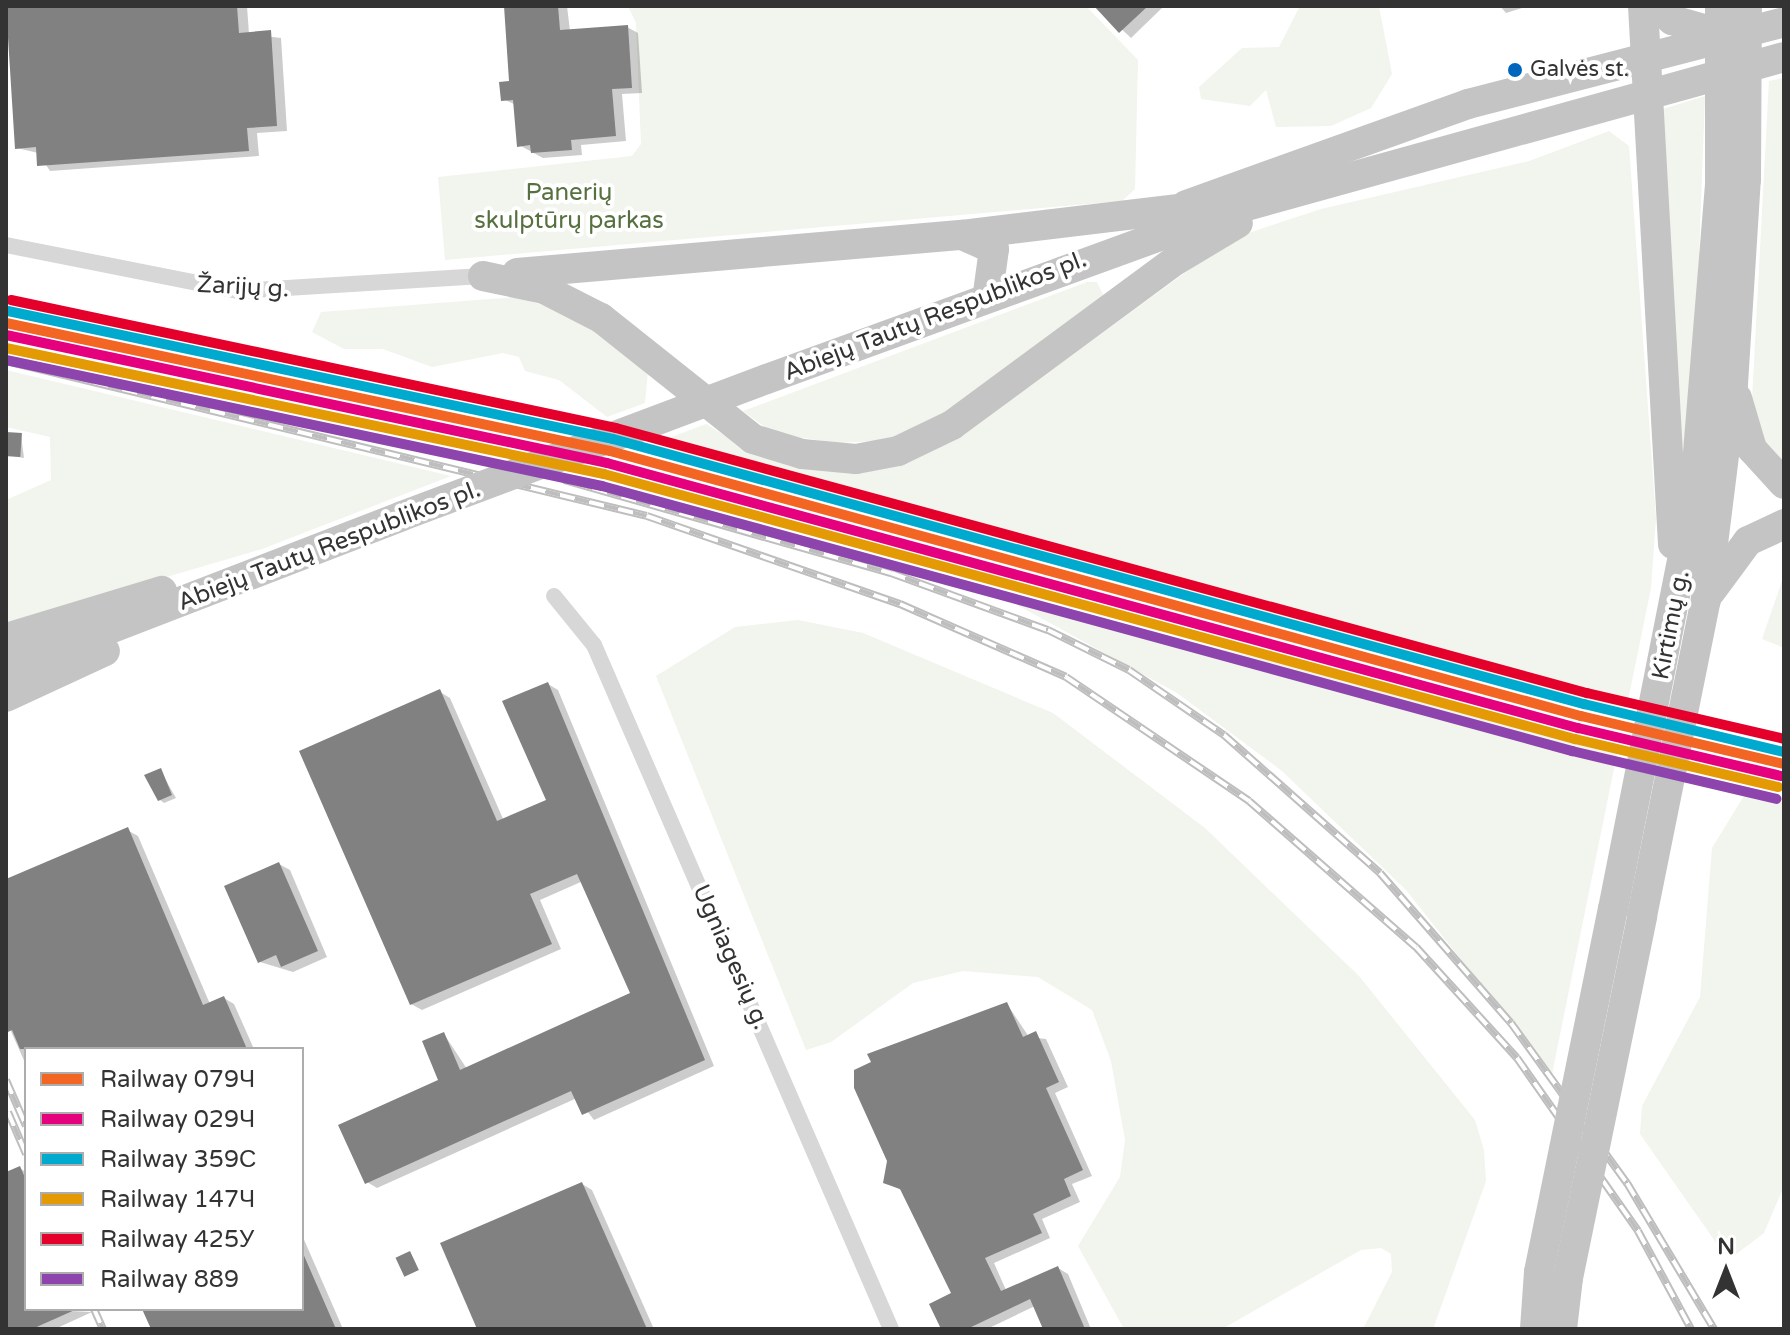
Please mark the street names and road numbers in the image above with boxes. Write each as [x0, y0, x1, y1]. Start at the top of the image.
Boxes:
street label: Abiejų Tautų Respublikos pl. [780, 245, 1090, 387]
street label: Žarijų g. [196, 270, 290, 304]
street label: Abiejų Tautų Respublikos pl. [174, 475, 484, 617]
street label: Kirtimų g. [1646, 568, 1696, 682]
street label: Ugniagesių g. [686, 880, 776, 1034]

